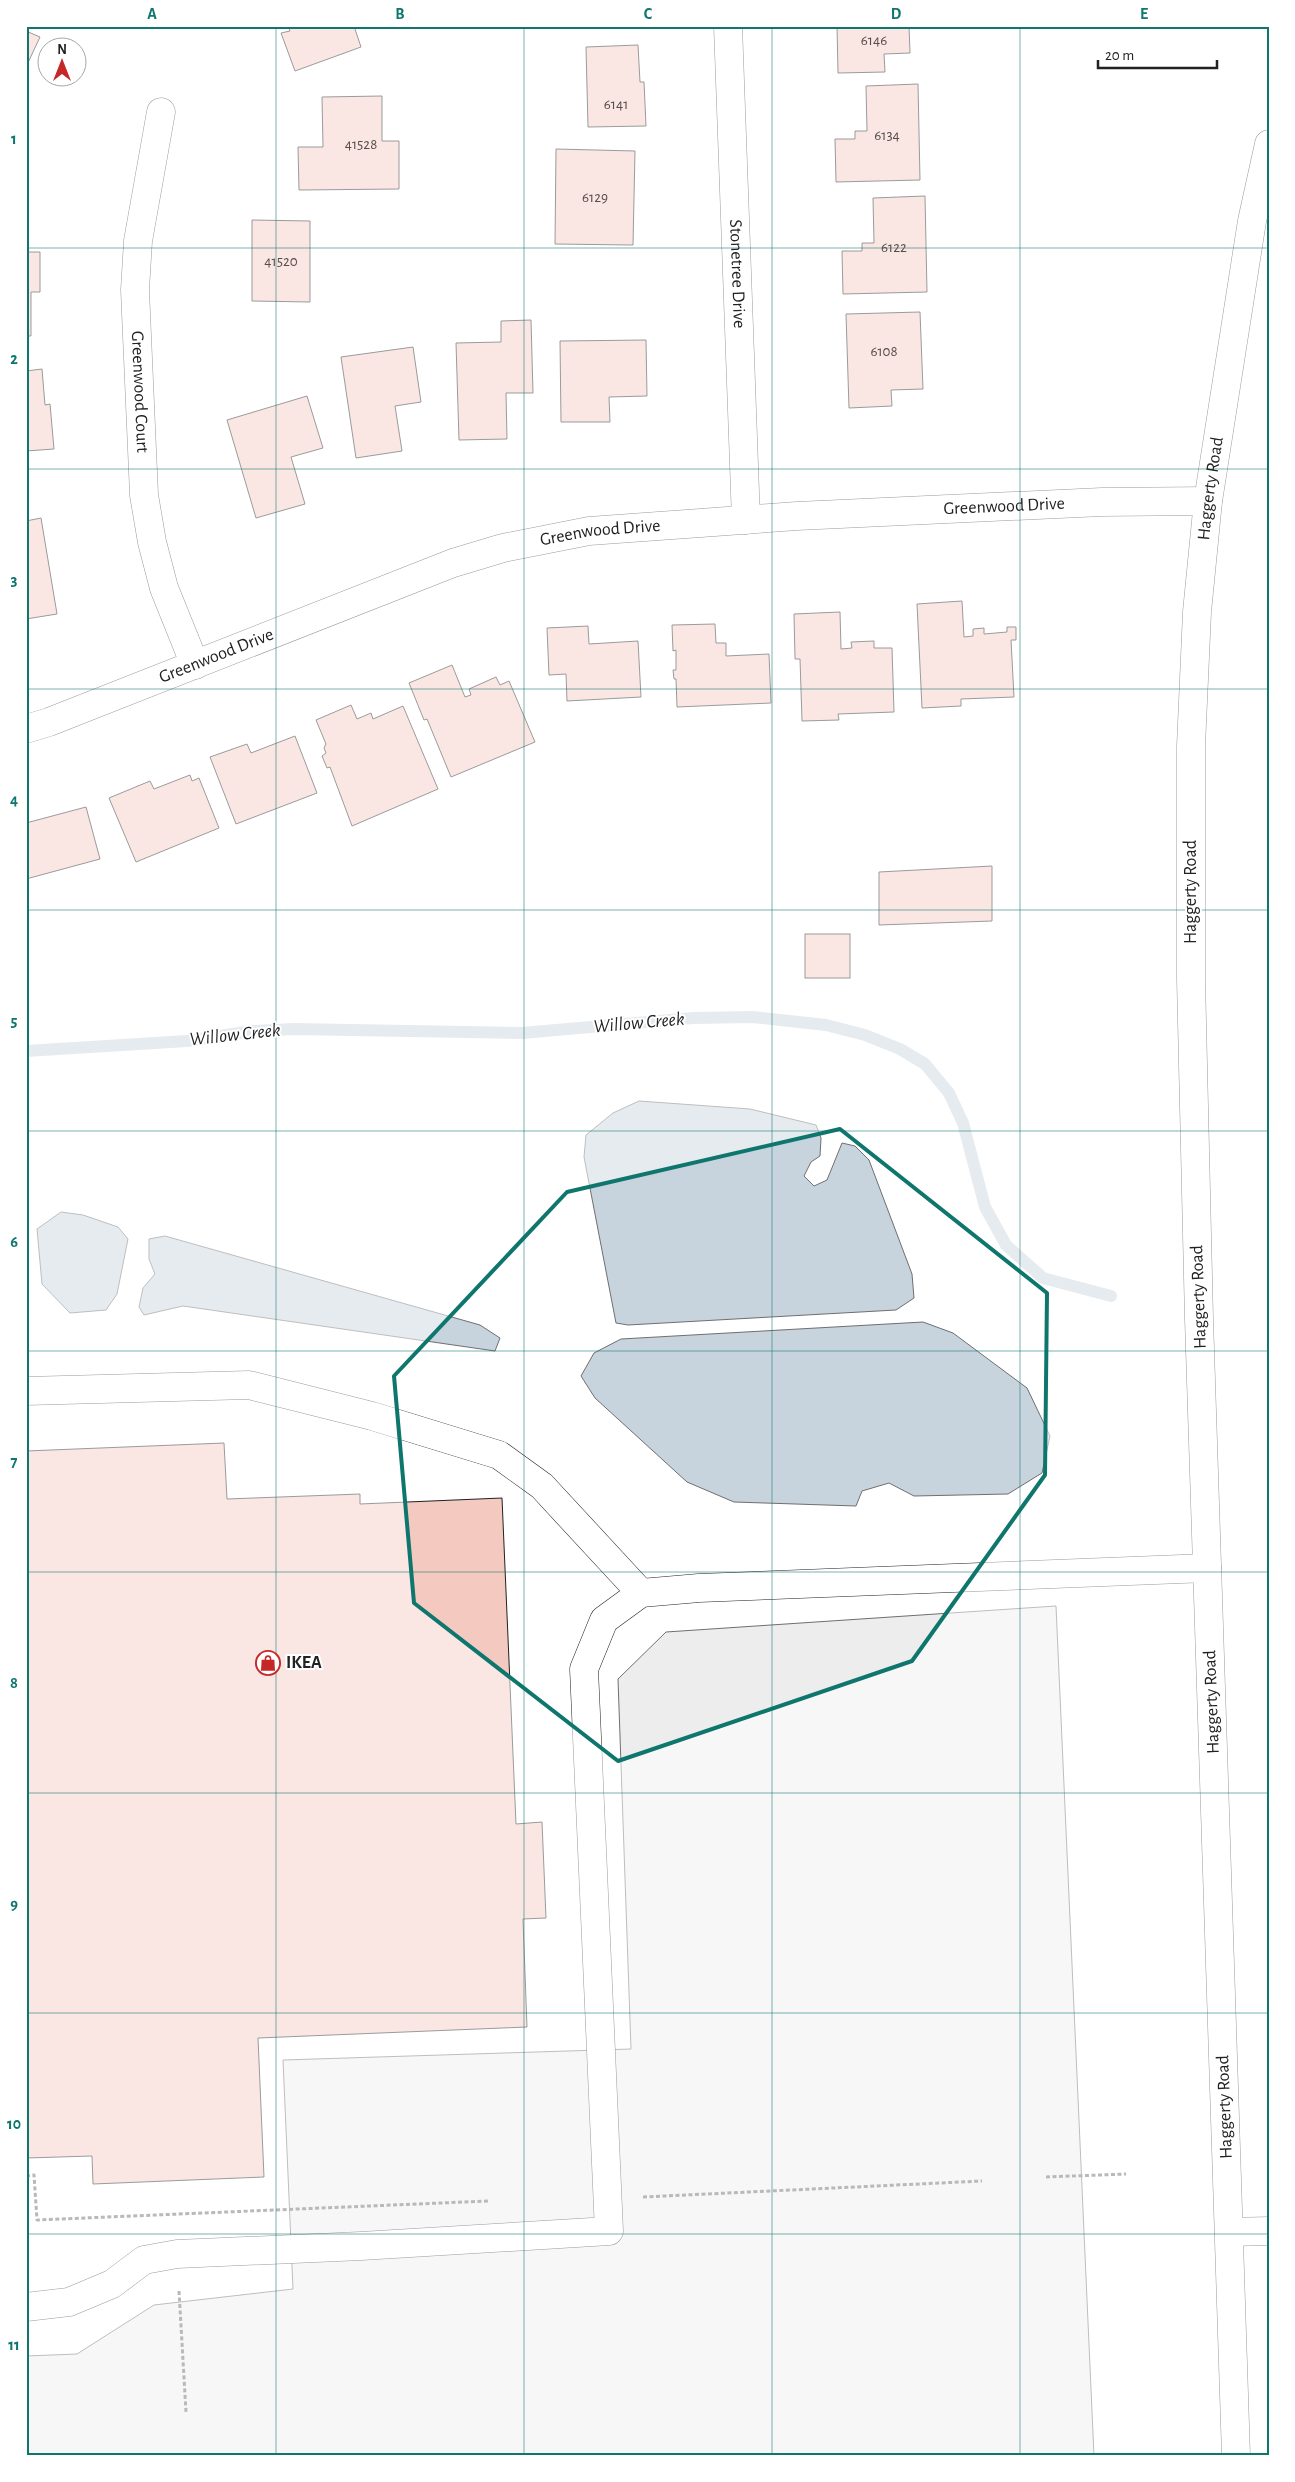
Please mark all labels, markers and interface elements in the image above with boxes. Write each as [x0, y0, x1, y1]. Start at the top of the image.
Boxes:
text: A [147, 6, 157, 22]
text: B [395, 6, 405, 22]
text: C [644, 6, 653, 22]
text: D [891, 6, 902, 22]
text: E [1140, 6, 1148, 22]
house number: 6146 [861, 33, 887, 48]
north arrow [38, 38, 88, 88]
scale bar [1098, 38, 1216, 70]
text: N [57, 43, 67, 57]
text: 20 m [1105, 48, 1134, 63]
house number: 6141 [604, 97, 628, 112]
house number: 6134 [874, 128, 900, 143]
text: 1 [11, 131, 17, 147]
house number: 41528 [345, 137, 377, 152]
house number: 6129 [582, 190, 608, 205]
street label: Stonetree Drive [726, 219, 748, 329]
house number: 6122 [881, 240, 907, 255]
house number: 41520 [264, 254, 298, 269]
street label: Greenwood Court [128, 330, 151, 453]
house number: 6108 [870, 344, 898, 359]
text: 2 [10, 351, 18, 367]
street label: Haggerty Road [1195, 436, 1227, 541]
street label: Greenwood Drive [943, 495, 1065, 518]
street label: Greenwood Drive [539, 517, 661, 549]
text: 3 [11, 572, 18, 588]
street label: Greenwood Drive [157, 626, 276, 687]
text: 4 [10, 792, 18, 808]
street label: Haggerty Road [1182, 840, 1200, 944]
water label: Willow Creek [593, 1010, 686, 1036]
text: 5 [11, 1013, 18, 1029]
water label: Willow Creek [189, 1021, 282, 1049]
text: 6 [10, 1234, 18, 1250]
street label: Haggerty Road [1188, 1245, 1210, 1349]
text: 7 [11, 1454, 18, 1470]
shop icon: IKEA [255, 1650, 281, 1676]
street label: Haggerty Road [1201, 1650, 1223, 1754]
place label: IKEA [286, 1654, 322, 1672]
text: 8 [10, 1675, 18, 1691]
text: 9 [10, 1896, 18, 1912]
street label: Haggerty Road [1214, 2055, 1236, 2159]
text: 10 [7, 2116, 21, 2132]
text: 11 [8, 2337, 20, 2353]

